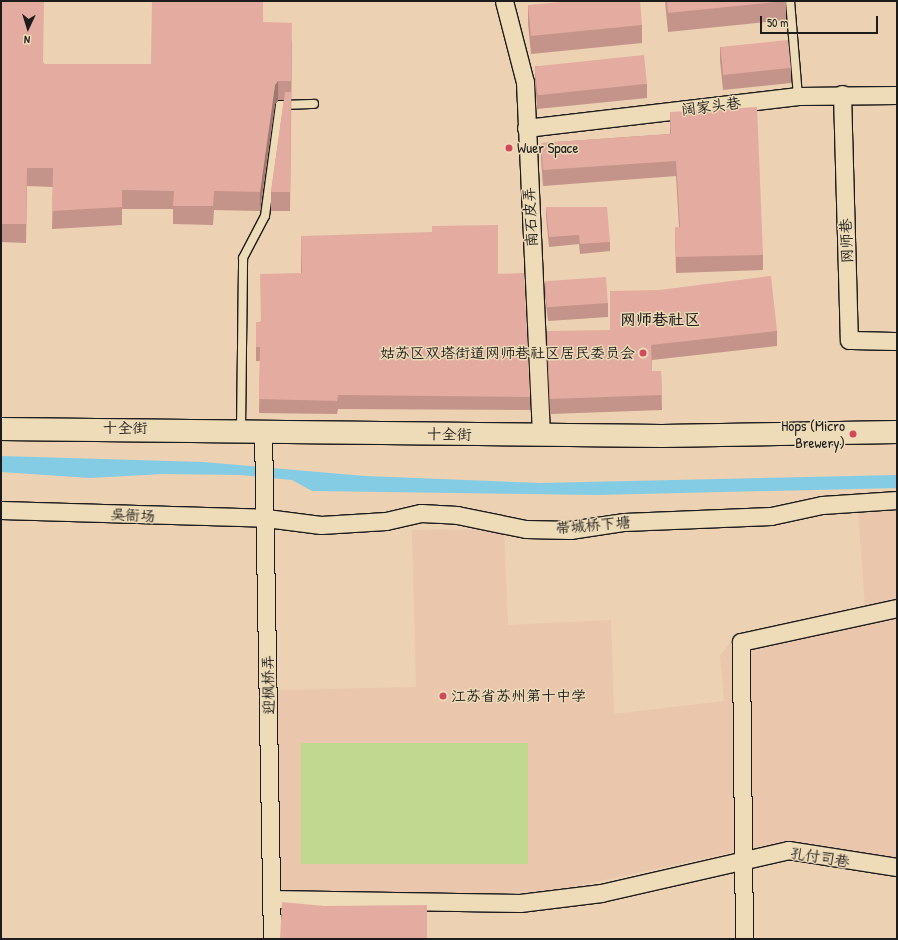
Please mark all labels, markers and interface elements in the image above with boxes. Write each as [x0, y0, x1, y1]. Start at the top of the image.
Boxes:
north arrow [8, 8, 48, 48]
scale bar [762, 8, 880, 34]
text: 50 m [767, 14, 788, 31]
text: N [24, 33, 31, 47]
street label: 阔家头巷 [680, 93, 742, 119]
place label: Wuer Space [517, 139, 578, 157]
marker: Wuer Space [504, 143, 514, 153]
street label: 南石皮弄 [519, 187, 541, 247]
street label: 网师巷 [836, 218, 856, 264]
district label: 网师巷社区 [620, 309, 700, 329]
place label: 姑苏区双塔街道网师巷社区居民委员会 [380, 344, 635, 362]
marker: 姑苏区双塔街道网师巷社区居民委员会 [638, 348, 648, 358]
place label: Hops (Micro Brewery) [781, 416, 845, 451]
street label: 十全街 [103, 419, 147, 437]
street label: 十全街 [426, 425, 472, 443]
marker: Hops (Micro Brewery) [848, 429, 858, 439]
street label: 吴衙场 [110, 505, 156, 525]
street label: 带城桥下塘 [555, 513, 631, 537]
street label: 迎枫桥弄 [258, 655, 278, 715]
place label: 江苏省苏州第十中学 [451, 687, 586, 705]
marker: 江苏省苏州第十中学 [438, 691, 448, 701]
street label: 孔付司巷 [789, 843, 851, 871]

